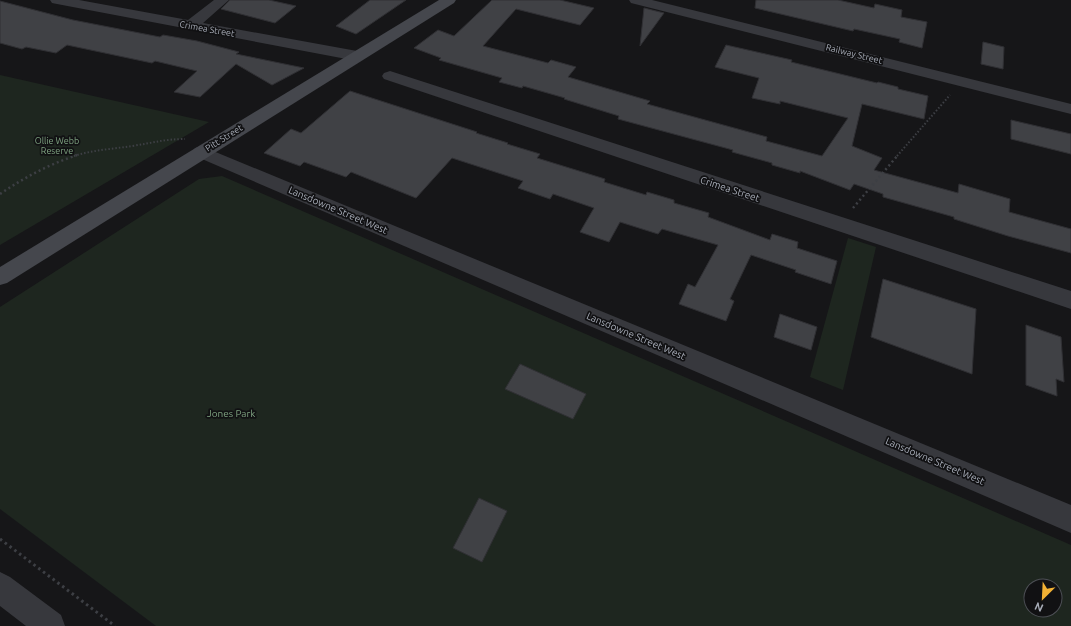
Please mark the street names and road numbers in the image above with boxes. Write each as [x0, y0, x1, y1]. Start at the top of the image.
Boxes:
street label: Crimea Street [179, 19, 236, 39]
street label: Railway Street [825, 42, 884, 66]
street label: Pitt Street [204, 122, 245, 153]
street label: Crimea Street [699, 174, 761, 204]
street label: Lansdowne Street West [287, 184, 389, 236]
street label: Lansdowne Street West [585, 310, 687, 362]
street label: Lansdowne Street West [884, 435, 986, 487]

